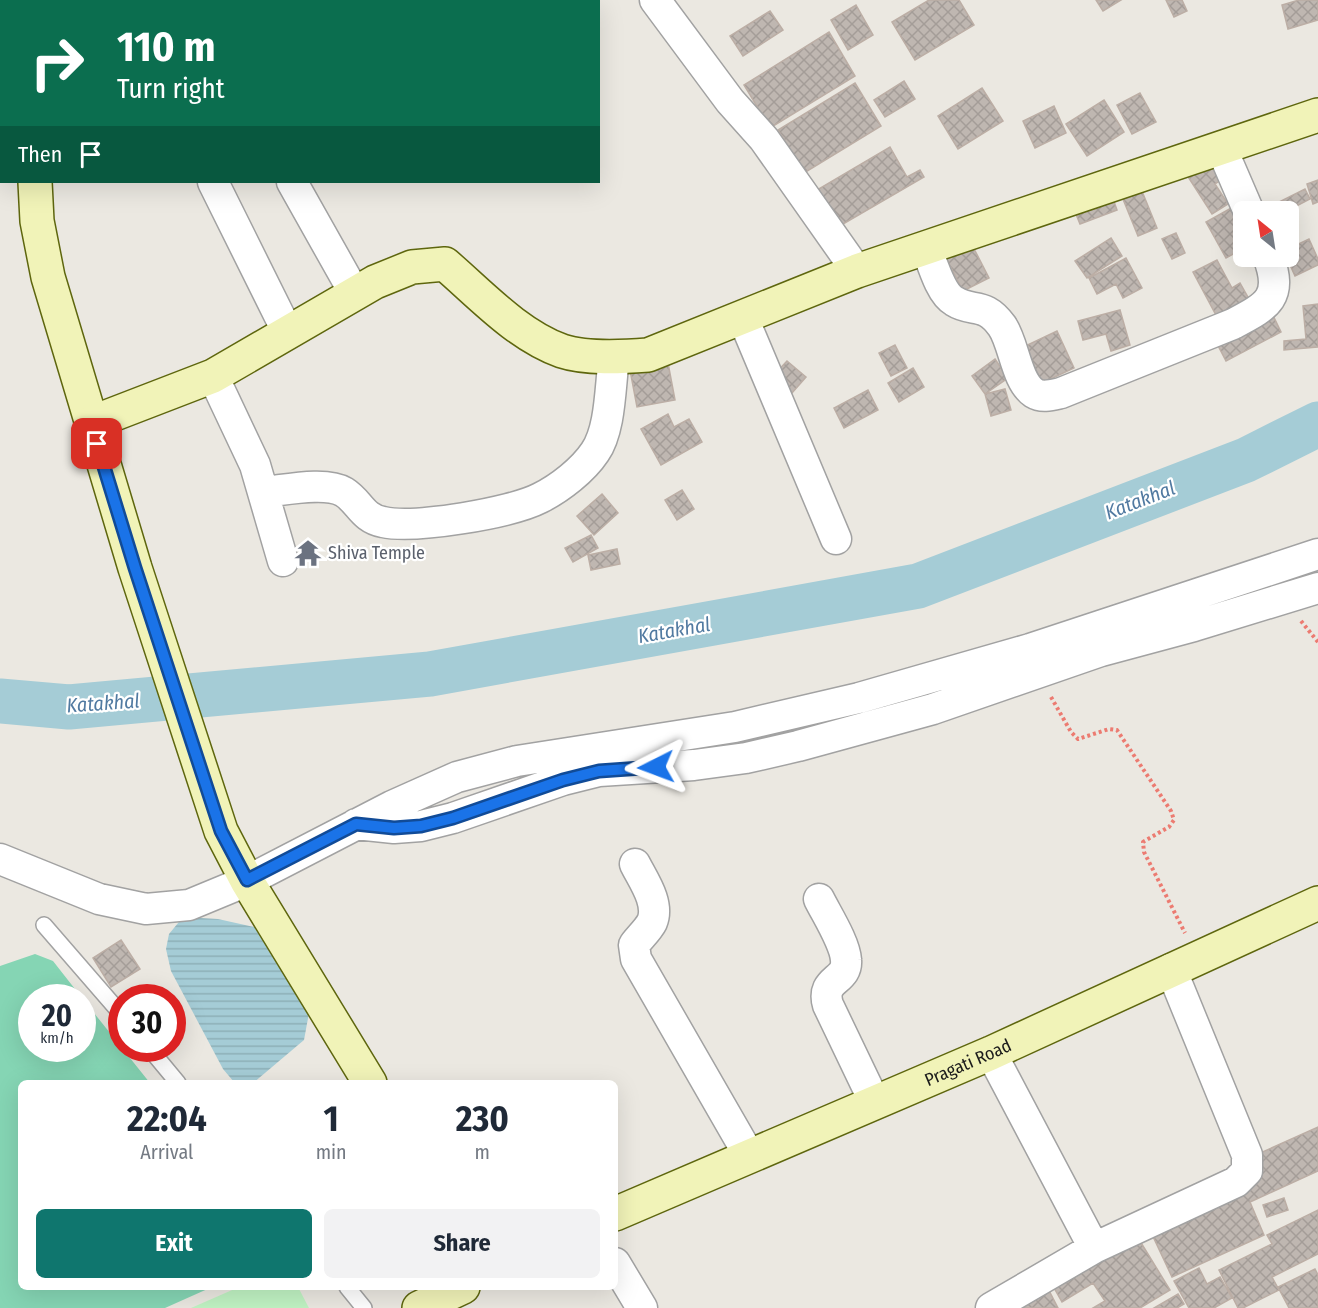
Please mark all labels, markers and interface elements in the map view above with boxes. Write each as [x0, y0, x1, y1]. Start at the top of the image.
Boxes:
text: 110 m [117, 22, 216, 72]
icon: right [18, 24, 96, 102]
text: Turn right [117, 73, 225, 105]
icon: arrive [74, 138, 107, 171]
text: Then [18, 141, 62, 168]
north arrow [1233, 201, 1299, 267]
map controls [1233, 201, 1299, 267]
pin [71, 418, 122, 469]
icon: arrive [80, 427, 113, 460]
water label: Katakhal [1102, 476, 1178, 524]
temple icon: Shiva Temple [293, 538, 323, 568]
place label: Shiva Temple [328, 542, 425, 564]
water label: Katakhal [636, 612, 712, 648]
water label: Katakhal [66, 688, 140, 718]
position arrow [624, 735, 688, 799]
speed limit sign: 30 [108, 984, 186, 1062]
text: 20 [42, 998, 72, 1034]
text: km/h [40, 1029, 74, 1047]
street label: Pragati Road [921, 1034, 1015, 1091]
text: 22:04 [127, 1097, 207, 1141]
text: 1 [324, 1097, 339, 1141]
text: 230 [456, 1097, 509, 1141]
text: Arrival [140, 1140, 193, 1164]
text: min [316, 1140, 347, 1164]
text: m [475, 1140, 490, 1164]
button: Exit [36, 1209, 312, 1278]
button: Share [324, 1209, 600, 1278]

